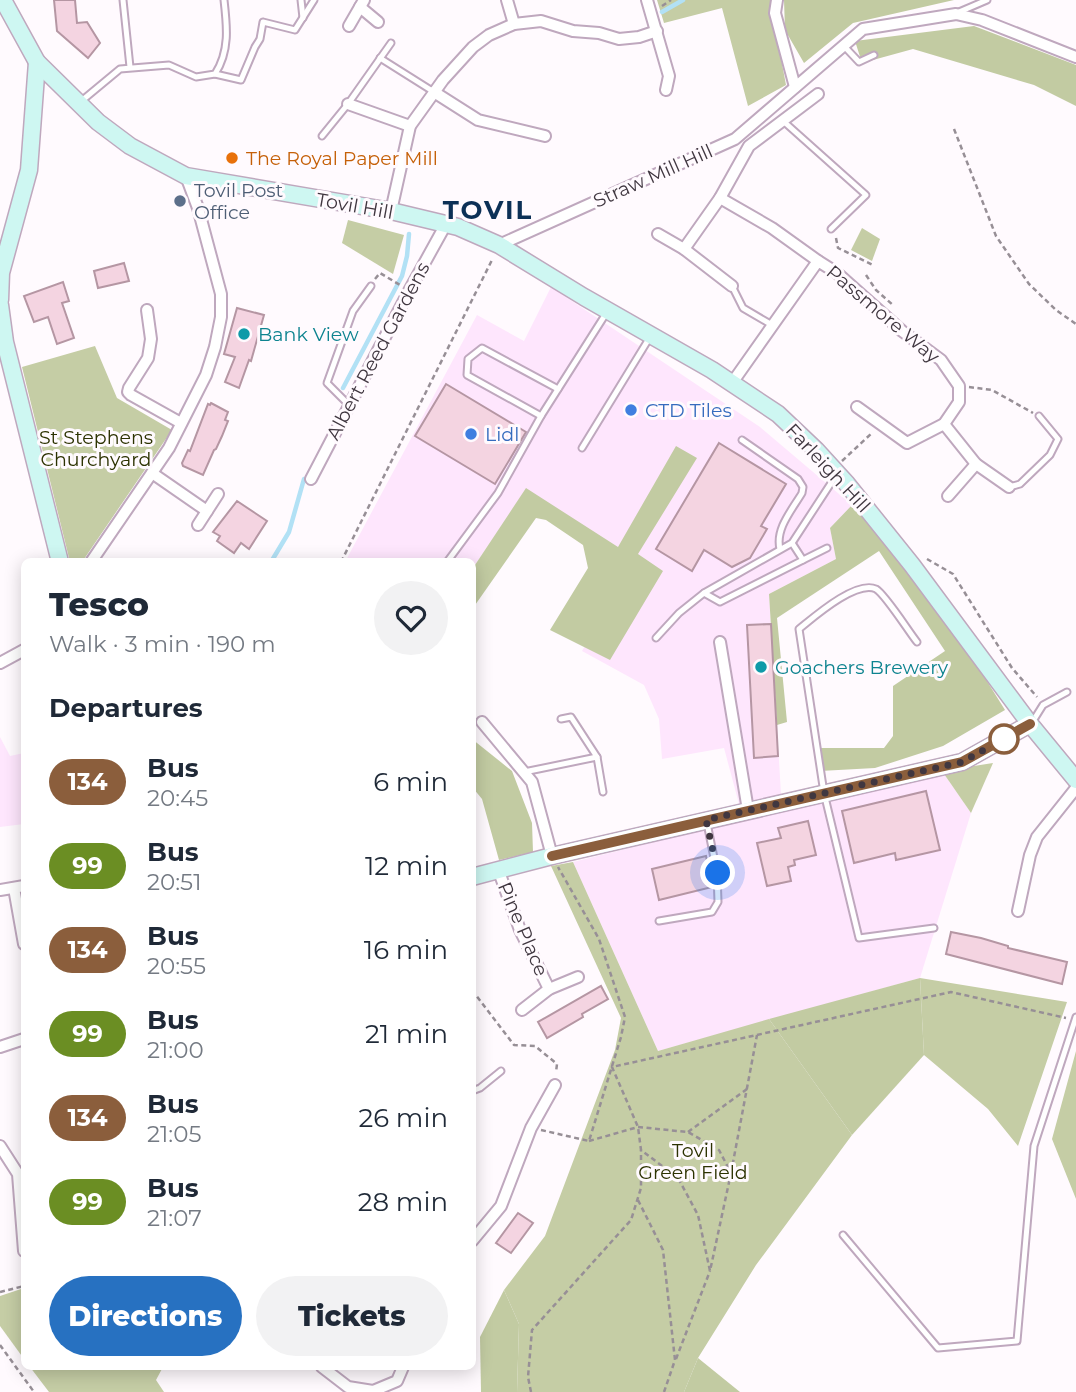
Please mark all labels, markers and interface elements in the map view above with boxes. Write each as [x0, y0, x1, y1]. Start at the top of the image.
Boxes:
street label: Straw Mill Hill [590, 139, 716, 213]
place label: The Royal Paper Mill [246, 147, 438, 170]
marker: The Royal Paper Mill [224, 150, 240, 166]
place label: Tovil Post Office [194, 179, 284, 224]
street label: Tovil Hill [315, 188, 395, 224]
marker: Tovil Post Office [172, 193, 188, 209]
district label: TOVIL [443, 194, 533, 226]
street label: Albert Reed Gardens [321, 258, 435, 444]
street label: Passmore Way [822, 260, 945, 368]
place label: Bank View [258, 323, 359, 346]
marker: Bank View [236, 326, 252, 342]
place label: CTD Tiles [645, 399, 732, 422]
marker: CTD Tiles [623, 402, 639, 418]
street label: Farleigh Hill [781, 419, 875, 517]
place label: Lidl [485, 423, 519, 446]
park label: St Stephens Churchyard [39, 426, 153, 471]
marker: Lidl [463, 426, 479, 442]
button: heart [374, 581, 448, 655]
text: Tesco [49, 584, 149, 624]
text: Walk · 3 min · 190 m [49, 630, 276, 658]
place label: Goachers Brewery [775, 656, 949, 679]
marker: Goachers Brewery [753, 659, 769, 675]
text: Departures [49, 692, 203, 724]
unlabelled marker [989, 724, 1019, 754]
text: Bus [147, 752, 199, 784]
text: 6 min [373, 766, 448, 798]
text: 134 [67, 767, 108, 796]
text: 20:45 [147, 784, 208, 812]
text: Bus [147, 836, 199, 868]
text: 12 min [365, 850, 448, 882]
text: 99 [72, 851, 103, 880]
your location [700, 855, 735, 890]
text: 20:51 [147, 868, 201, 896]
street label: Pine Place [493, 878, 553, 980]
text: Bus [147, 920, 199, 952]
text: 16 min [364, 934, 448, 966]
text: 134 [67, 935, 108, 964]
text: 20:55 [147, 952, 206, 980]
text: Bus [147, 1004, 199, 1036]
text: 21 min [365, 1018, 448, 1050]
text: 99 [72, 1019, 103, 1048]
text: 21:00 [147, 1036, 204, 1064]
text: Bus [147, 1088, 199, 1120]
text: 26 min [358, 1102, 448, 1134]
text: 134 [67, 1103, 108, 1132]
text: 21:05 [147, 1120, 202, 1148]
park label: Tovil Green Field [638, 1139, 748, 1184]
text: Bus [147, 1172, 199, 1204]
text: 28 min [358, 1186, 448, 1218]
text: 99 [72, 1187, 103, 1216]
text: 21:07 [147, 1204, 202, 1232]
button: Directions [49, 1276, 242, 1356]
button: Tickets [256, 1276, 448, 1356]

